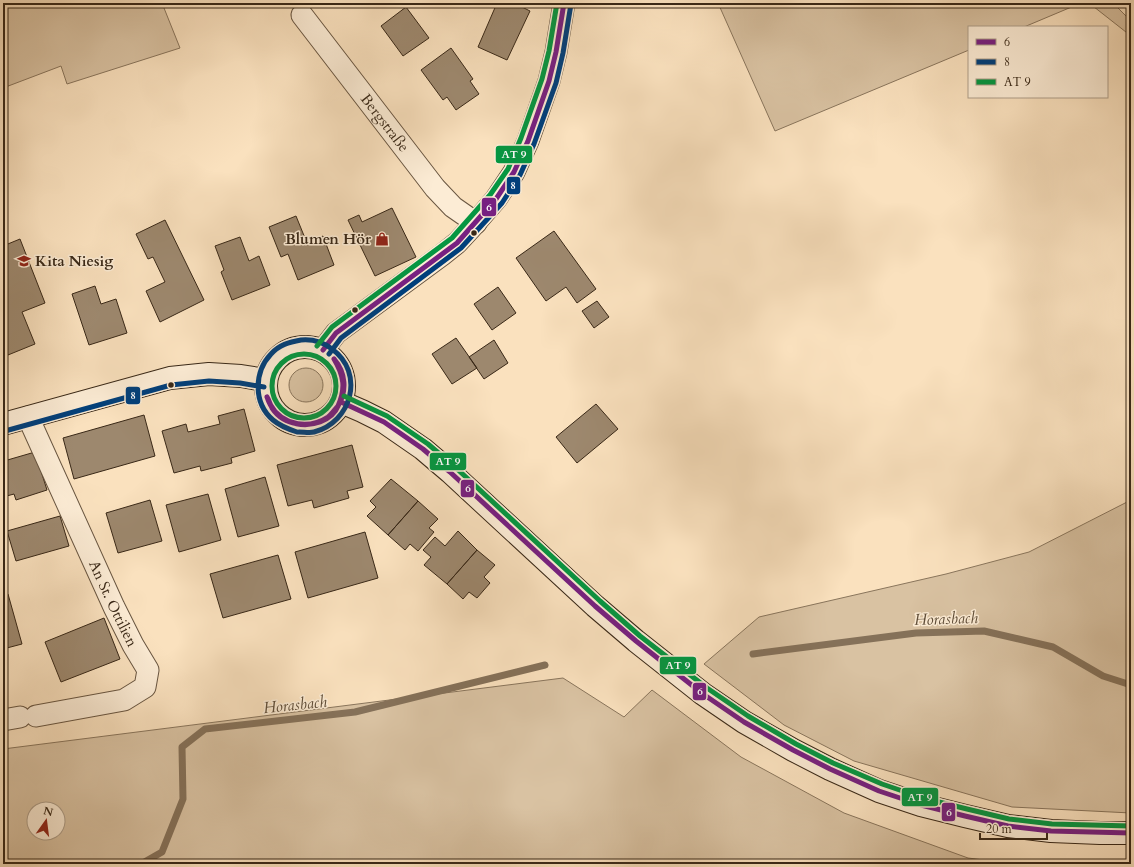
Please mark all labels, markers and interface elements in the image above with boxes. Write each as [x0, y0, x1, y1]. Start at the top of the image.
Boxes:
legend [968, 26, 1108, 98]
text: 6 [1004, 34, 1010, 50]
text: 8 [1004, 54, 1010, 70]
text: AT 9 [1004, 74, 1031, 90]
street label: Bergstraße [356, 90, 414, 156]
line badge: AT 9 [495, 145, 533, 164]
text: AT 9 [502, 147, 527, 162]
line badge: 8 [506, 176, 521, 195]
text: 8 [510, 178, 516, 193]
line badge: 6 [481, 197, 497, 217]
text: 6 [486, 200, 492, 215]
unlabelled marker [469, 228, 479, 238]
place label: Blumen Hör [285, 229, 372, 249]
shop icon: Blumen Hör [374, 231, 390, 247]
place label: Kita Niesig [35, 251, 113, 271]
school or university icon: Kita Niesig [16, 253, 32, 269]
unlabelled marker [350, 305, 360, 315]
unlabelled marker [166, 380, 176, 390]
line badge: 8 [125, 386, 141, 405]
text: 8 [130, 388, 136, 403]
line badge: AT 9 [429, 452, 467, 471]
text: AT 9 [436, 454, 461, 469]
line badge: 6 [460, 479, 475, 498]
text: 6 [465, 481, 471, 496]
street label: An St. Ottilien [84, 557, 142, 650]
water label: Horasbach [914, 607, 979, 631]
line badge: AT 9 [659, 656, 697, 675]
text: AT 9 [666, 658, 691, 673]
line badge: 6 [692, 682, 707, 701]
text: 6 [697, 684, 703, 699]
water label: Horasbach [262, 691, 328, 719]
line badge: AT 9 [901, 787, 939, 807]
text: AT 9 [908, 790, 933, 805]
north arrow [26, 801, 66, 841]
line badge: 6 [941, 802, 956, 822]
text: N [42, 803, 55, 820]
text: 6 [946, 805, 952, 820]
scale bar [980, 815, 1047, 841]
text: 20 m [986, 821, 1013, 837]

